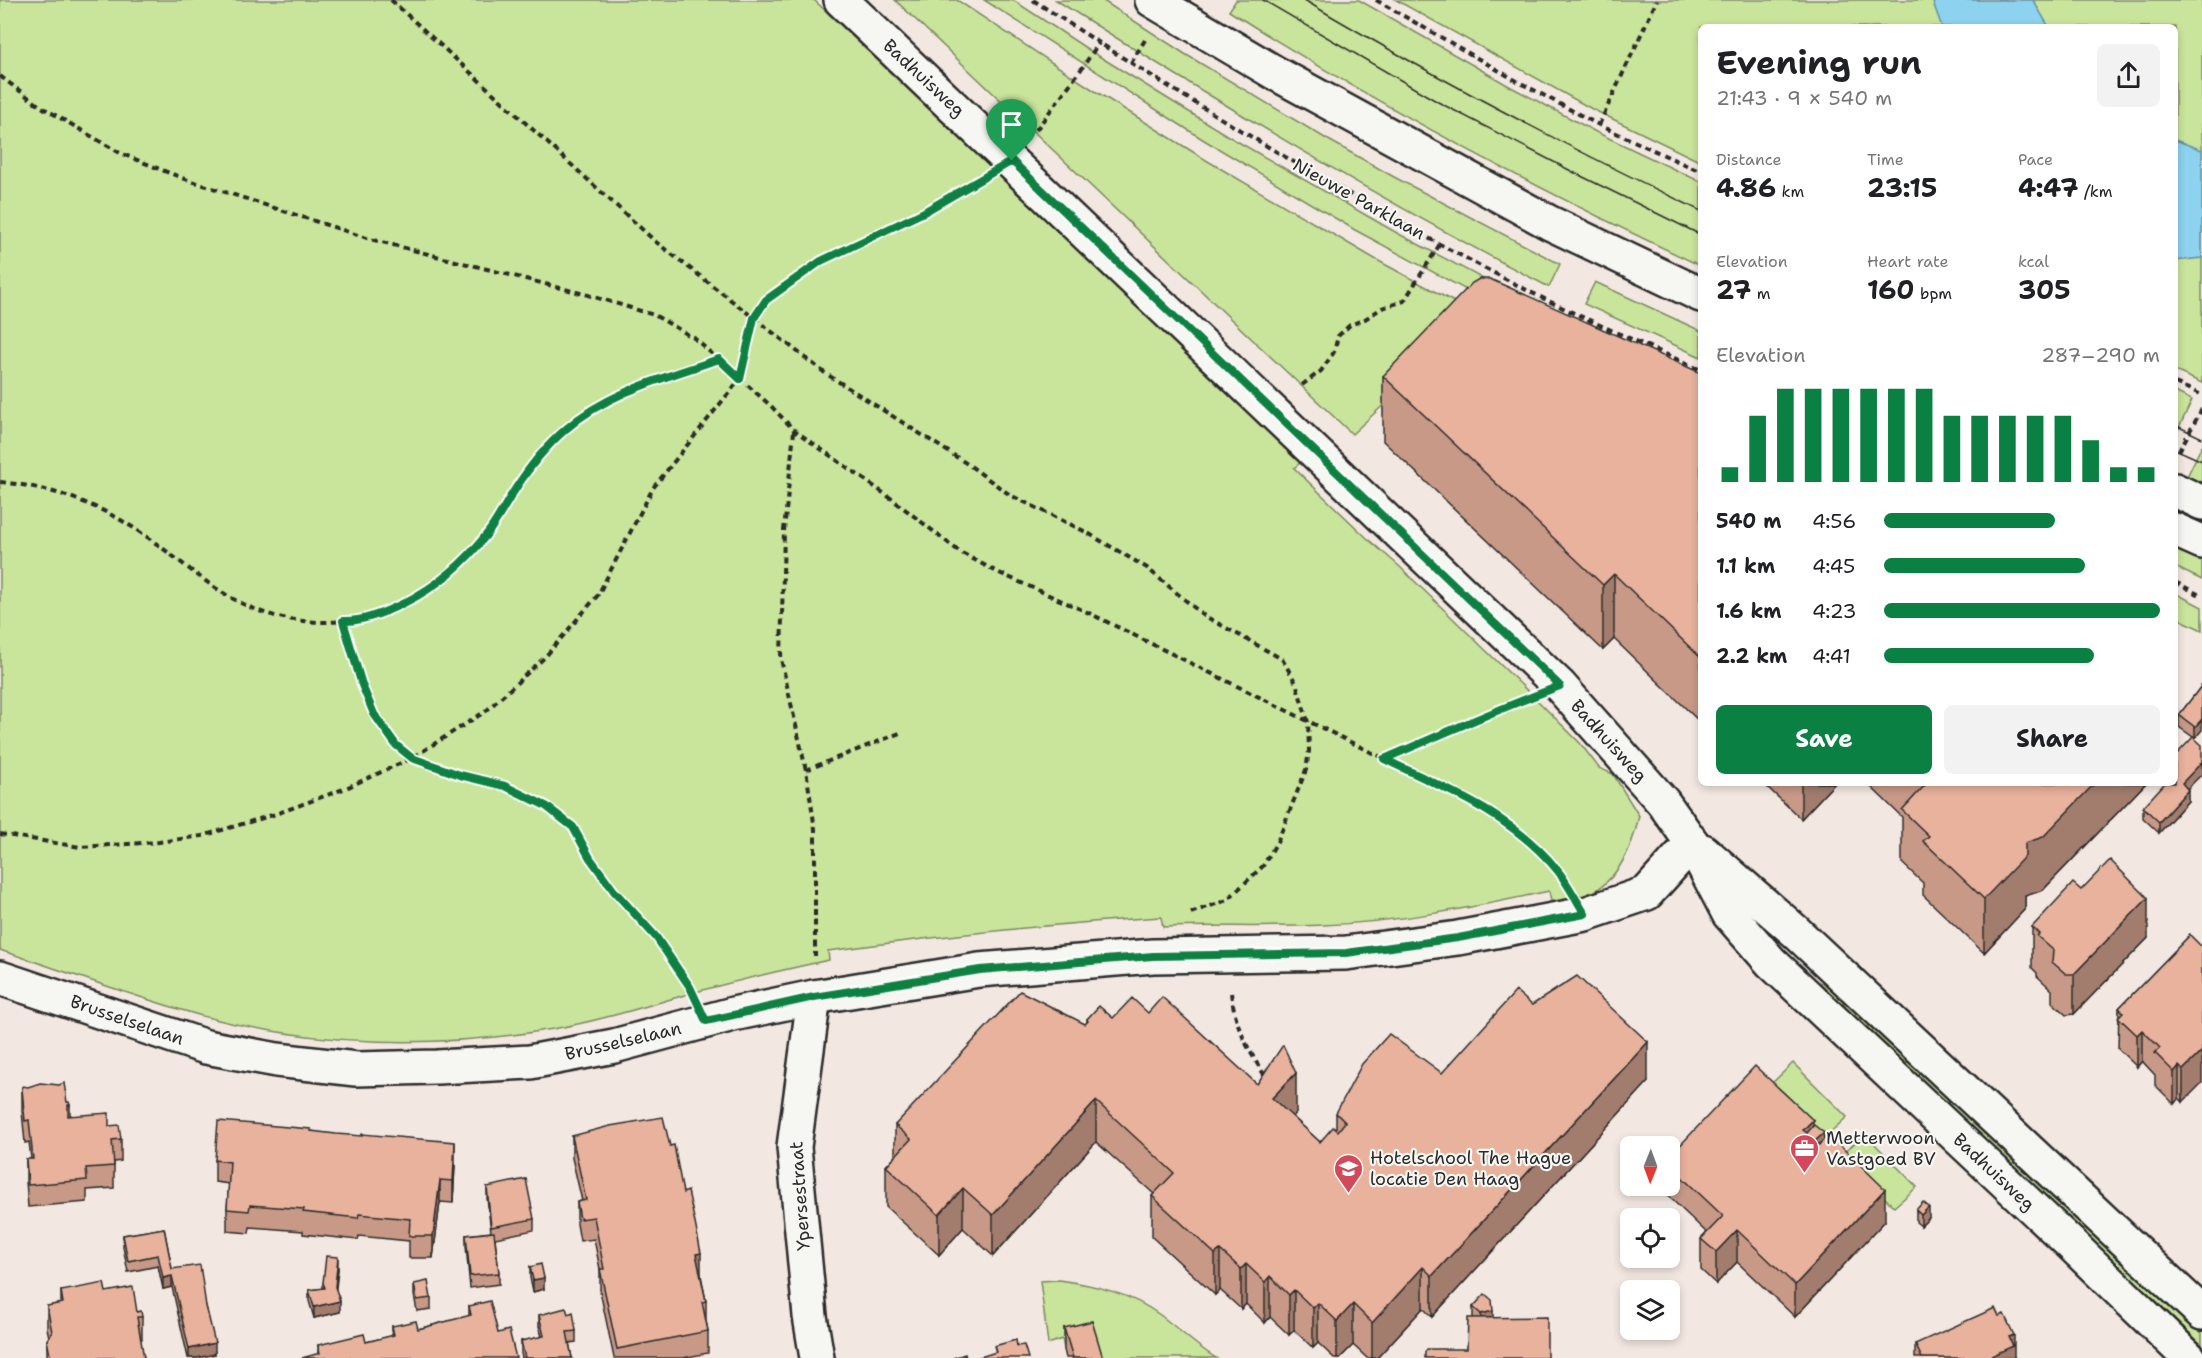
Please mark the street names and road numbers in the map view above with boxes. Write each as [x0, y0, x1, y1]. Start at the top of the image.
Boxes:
street label: Badhuisweg [878, 34, 970, 122]
street label: Nieuwe Parklaan [1289, 153, 1429, 245]
street label: Badhuisweg [1565, 694, 1653, 788]
street label: Brusselselaan [67, 989, 187, 1051]
street label: Brusselselaan [562, 1016, 684, 1066]
street label: Badhuisweg [1948, 1128, 2040, 1216]
street label: Ypersestraat [784, 1140, 816, 1251]

